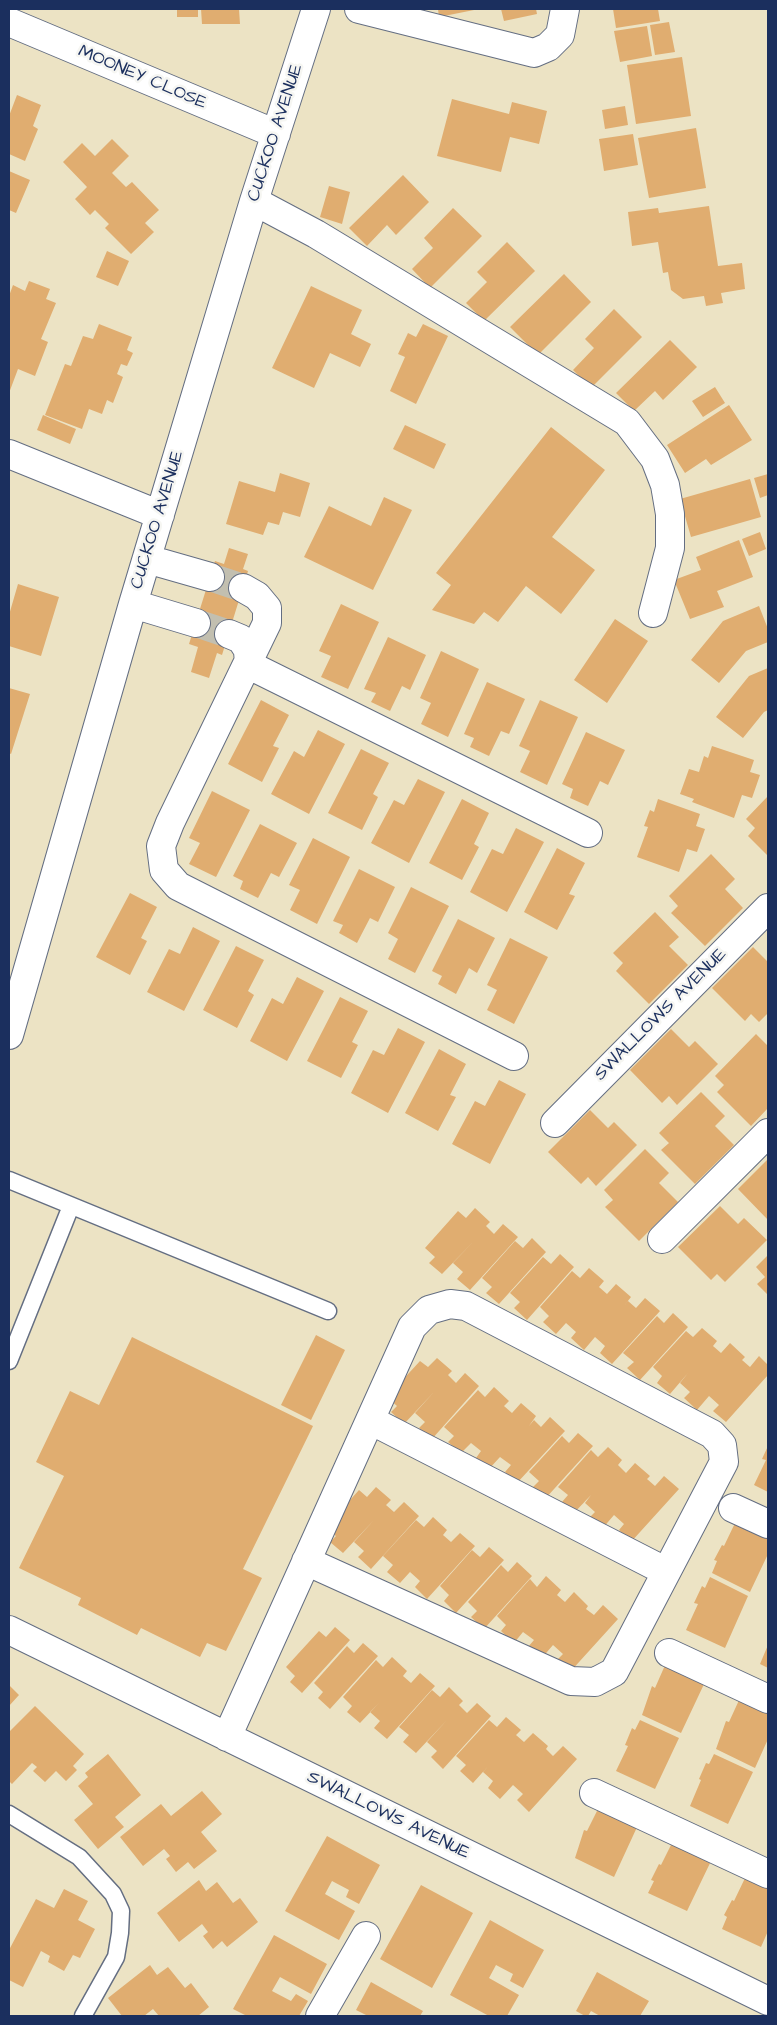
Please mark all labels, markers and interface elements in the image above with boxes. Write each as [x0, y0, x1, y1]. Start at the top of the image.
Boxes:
street label: MOONEY CLOSE [75, 41, 209, 115]
street label: CUCKOO AVENUE [244, 62, 308, 204]
street label: CUCKOO AVENUE [127, 448, 189, 592]
street label: SWALLOWS AVENUE [590, 944, 732, 1086]
street label: SWALLOWS AVENUE [303, 1767, 473, 1865]

